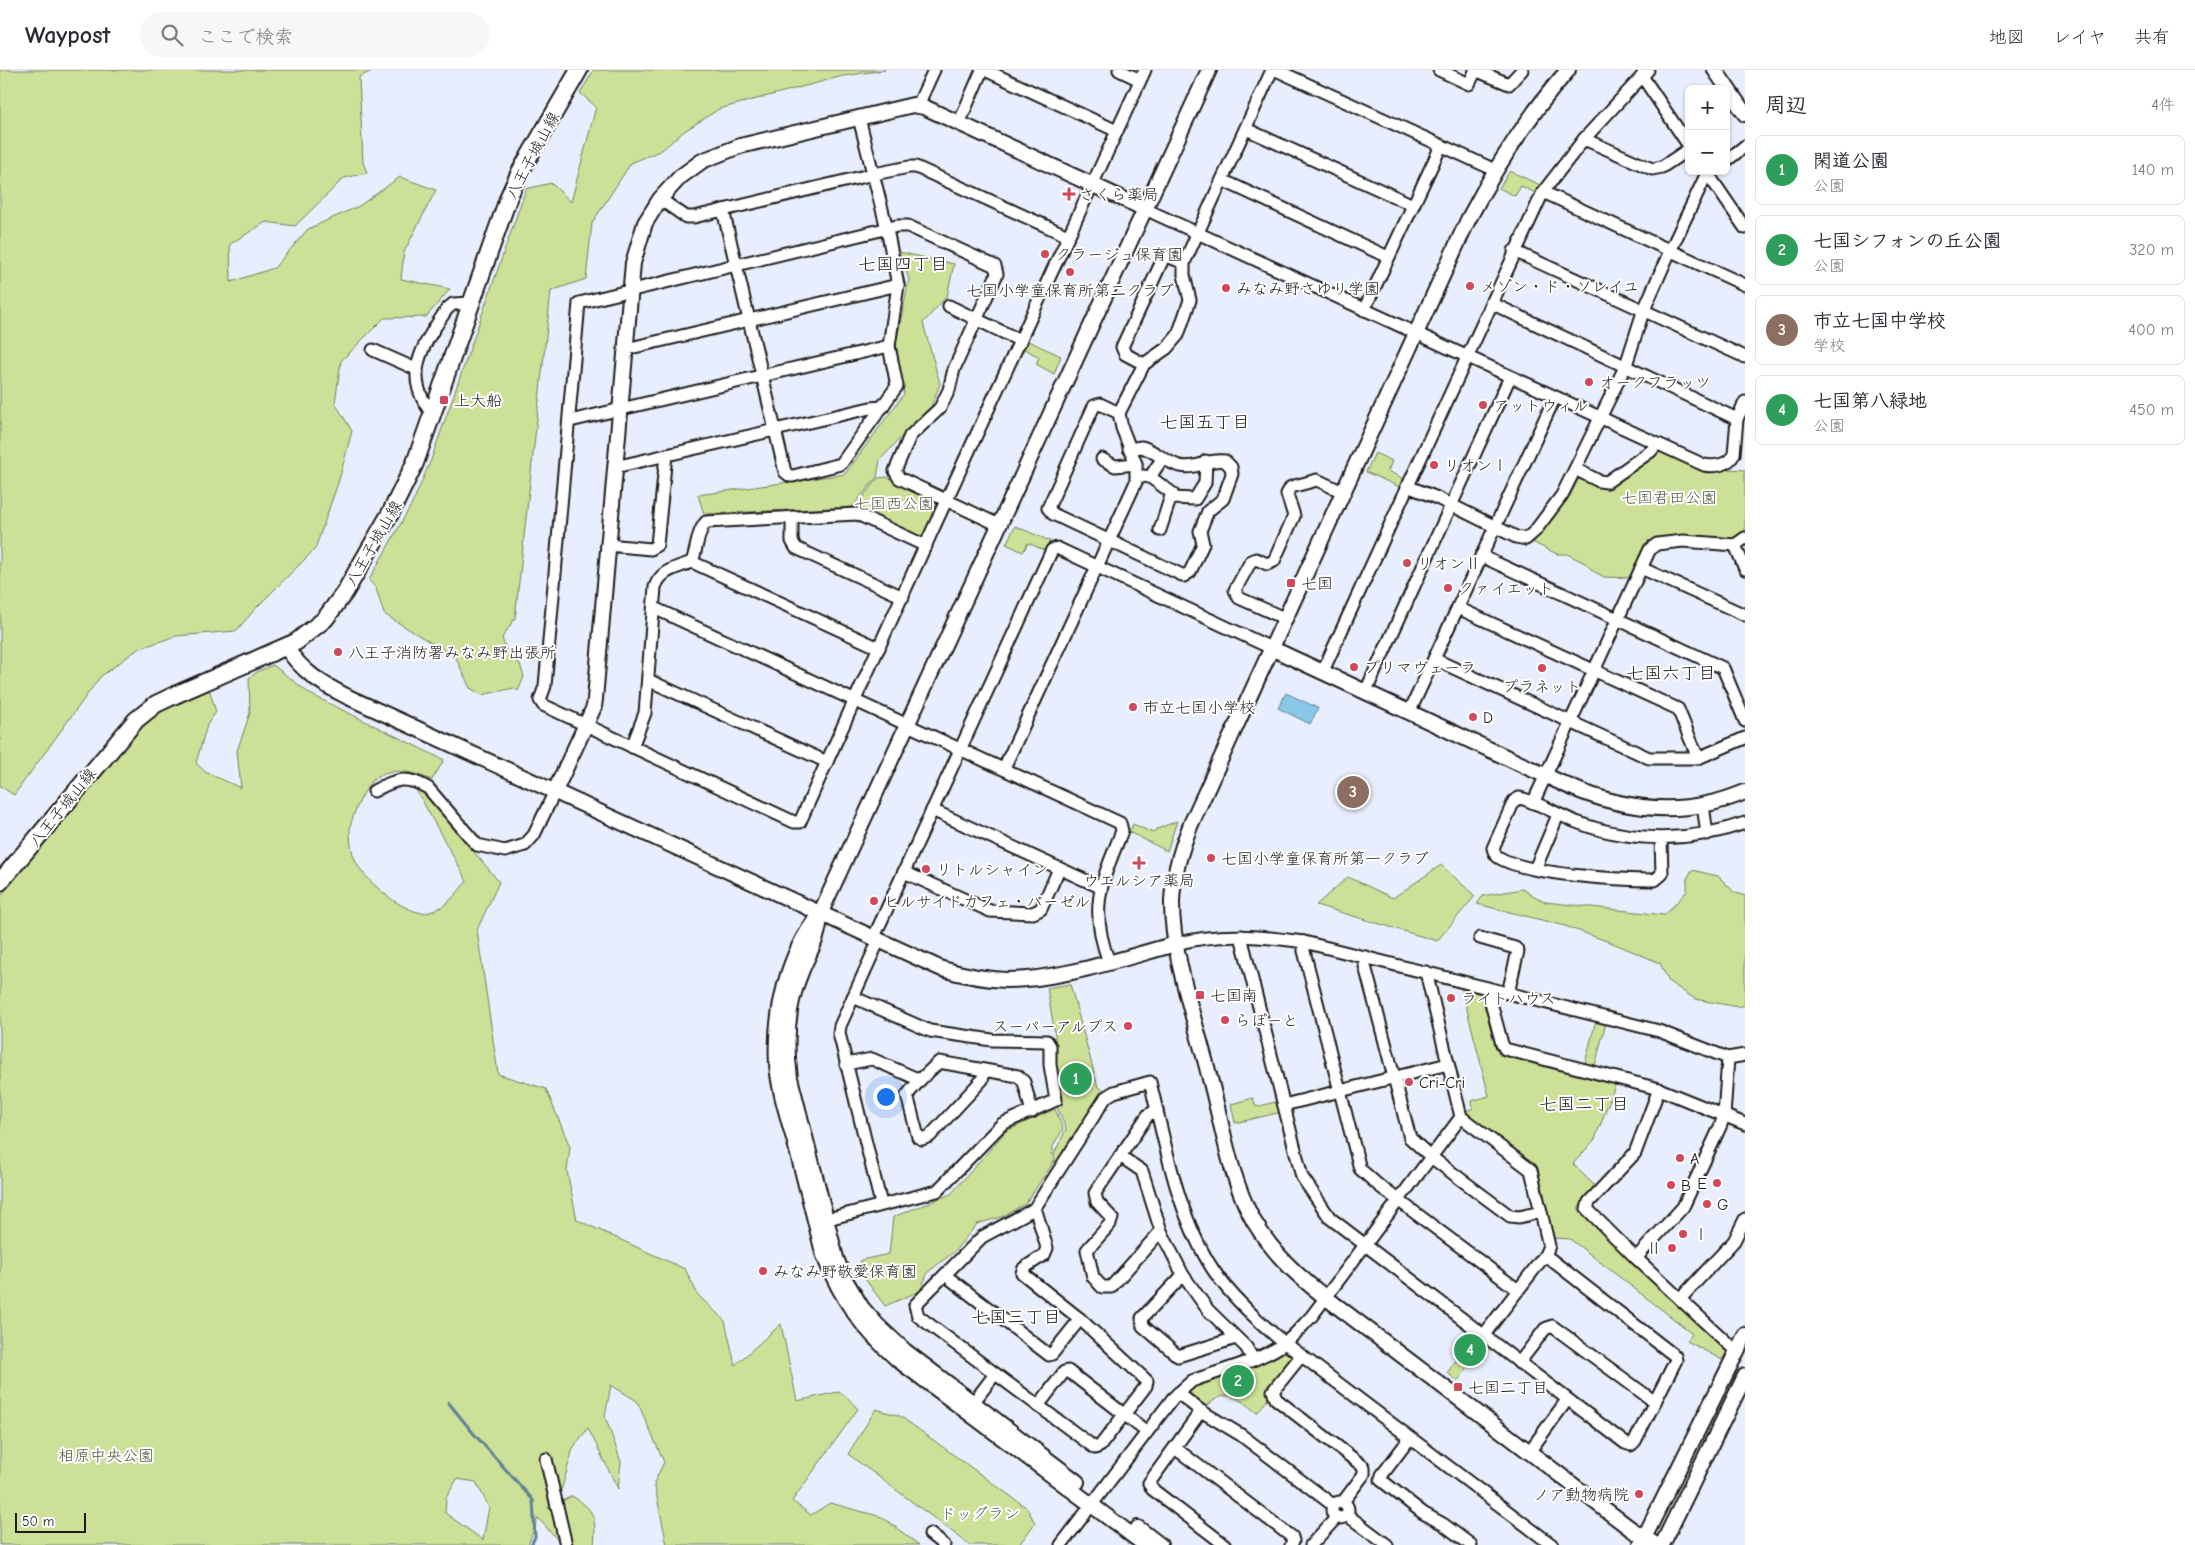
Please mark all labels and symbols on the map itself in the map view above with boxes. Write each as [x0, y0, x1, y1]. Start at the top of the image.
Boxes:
street label: 八王子城山線 [502, 109, 563, 202]
place label: さくら薬局 [1079, 186, 1159, 204]
marker: さくら薬局 [1063, 188, 1075, 200]
place label: クラージュ保育園 [1055, 246, 1183, 264]
marker: クラージュ保育園 [1039, 248, 1051, 260]
district label: 七国四丁目 [858, 254, 948, 275]
marker: 七国小学童保育所第二クラブ [1064, 266, 1076, 278]
place label: メゾン・ド・ソレイユ [1480, 278, 1639, 296]
place label: みなみ野さゆり学園 [1236, 280, 1380, 298]
marker: メゾン・ド・ソレイユ [1464, 280, 1476, 292]
place label: 七国小学童保育所第二クラブ [966, 282, 1174, 300]
marker: みなみ野さゆり学園 [1220, 282, 1232, 294]
place label: オークフラッツ [1599, 374, 1711, 392]
marker: オークフラッツ [1583, 376, 1595, 388]
place label: 上大船 [454, 392, 502, 410]
marker: 上大船 [438, 394, 450, 406]
place label: アットウィル [1493, 397, 1589, 415]
marker: アットウィル [1477, 399, 1489, 411]
district label: 七国五丁目 [1160, 412, 1250, 433]
place label: リオンⅠ [1444, 457, 1508, 475]
marker: リオンⅠ [1428, 459, 1440, 471]
park label: 七国君田公園 [1621, 489, 1717, 507]
park label: 七国西公園 [854, 495, 934, 513]
street label: 八王子城山線 [342, 497, 406, 590]
place label: リオンⅡ [1417, 555, 1481, 573]
marker: リオンⅡ [1401, 557, 1413, 569]
place label: 七国 [1301, 575, 1333, 593]
marker: 七国 [1285, 577, 1297, 589]
place label: クァイエット [1458, 580, 1554, 598]
marker: クァイエット [1442, 582, 1454, 594]
place label: 八王子消防署みなみ野出張所 [348, 644, 556, 662]
marker: 八王子消防署みなみ野出張所 [332, 646, 344, 658]
place label: プリマヴェーラ [1364, 659, 1476, 677]
marker: プリマヴェーラ [1348, 661, 1360, 673]
marker: プラネット [1536, 662, 1548, 674]
district label: 七国六丁目 [1626, 663, 1716, 684]
place label: プラネット [1502, 678, 1582, 696]
place label: 市立七国小学校 [1143, 699, 1255, 717]
marker: 市立七国小学校 [1127, 701, 1139, 713]
place label: D [1483, 709, 1493, 727]
marker: D [1467, 711, 1479, 723]
street label: 八王子城山線 [26, 765, 100, 851]
pin: 3 [1337, 773, 1369, 811]
place label: 七国小学童保育所第一クラブ [1221, 850, 1429, 868]
marker: 七国小学童保育所第一クラブ [1205, 852, 1217, 864]
marker: ウエルシア薬局 [1133, 857, 1145, 869]
place label: リトルシャイン [936, 861, 1048, 879]
marker: リトルシャイン [920, 863, 932, 875]
place label: ウエルシア薬局 [1083, 872, 1195, 890]
place label: ヒルサイドカフェ・バーゼル [884, 893, 1090, 911]
marker: ヒルサイドカフェ・バーゼル [868, 895, 880, 907]
place label: 七国南 [1210, 987, 1258, 1005]
marker: 七国南 [1194, 989, 1206, 1001]
place label: ライトハウス [1461, 990, 1555, 1008]
marker: ライトハウス [1445, 992, 1457, 1004]
place label: らぽーと [1235, 1012, 1298, 1030]
marker: らぽーと [1219, 1014, 1231, 1026]
place label: スーパーアルプス [993, 1018, 1118, 1036]
marker: スーパーアルプス [1122, 1020, 1134, 1032]
pin: 1 [1060, 1060, 1092, 1098]
place label: Cri-Cri [1419, 1074, 1465, 1092]
marker: Cri-Cri [1403, 1076, 1415, 1088]
your location [873, 1084, 899, 1110]
district label: 七国二丁目 [1539, 1094, 1629, 1115]
place label: A [1690, 1150, 1699, 1168]
marker: A [1674, 1152, 1686, 1164]
place label: E [1697, 1175, 1707, 1193]
place label: B [1681, 1177, 1691, 1195]
marker: E [1711, 1177, 1723, 1189]
marker: B [1665, 1179, 1677, 1191]
place label: G [1717, 1196, 1728, 1214]
marker: G [1701, 1198, 1713, 1210]
place label: Ⅰ [1693, 1226, 1709, 1244]
marker: Ⅰ [1677, 1228, 1689, 1240]
place label: Ⅱ [1646, 1240, 1662, 1258]
marker: Ⅱ [1666, 1242, 1678, 1254]
place label: みなみ野敬愛保育園 [773, 1263, 917, 1281]
marker: みなみ野敬愛保育園 [757, 1265, 769, 1277]
district label: 七国三丁目 [971, 1307, 1061, 1328]
pin: 4 [1454, 1331, 1486, 1369]
pin: 2 [1222, 1362, 1254, 1400]
place label: 七国二丁目 [1468, 1379, 1548, 1397]
marker: 七国二丁目 [1452, 1381, 1464, 1393]
park label: 相原中央公園 [58, 1447, 154, 1465]
place label: ノア動物病院 [1533, 1486, 1629, 1504]
marker: ノア動物病院 [1633, 1488, 1645, 1500]
park label: ドッグラン [940, 1505, 1020, 1523]
scale bar [15, 1510, 86, 1533]

